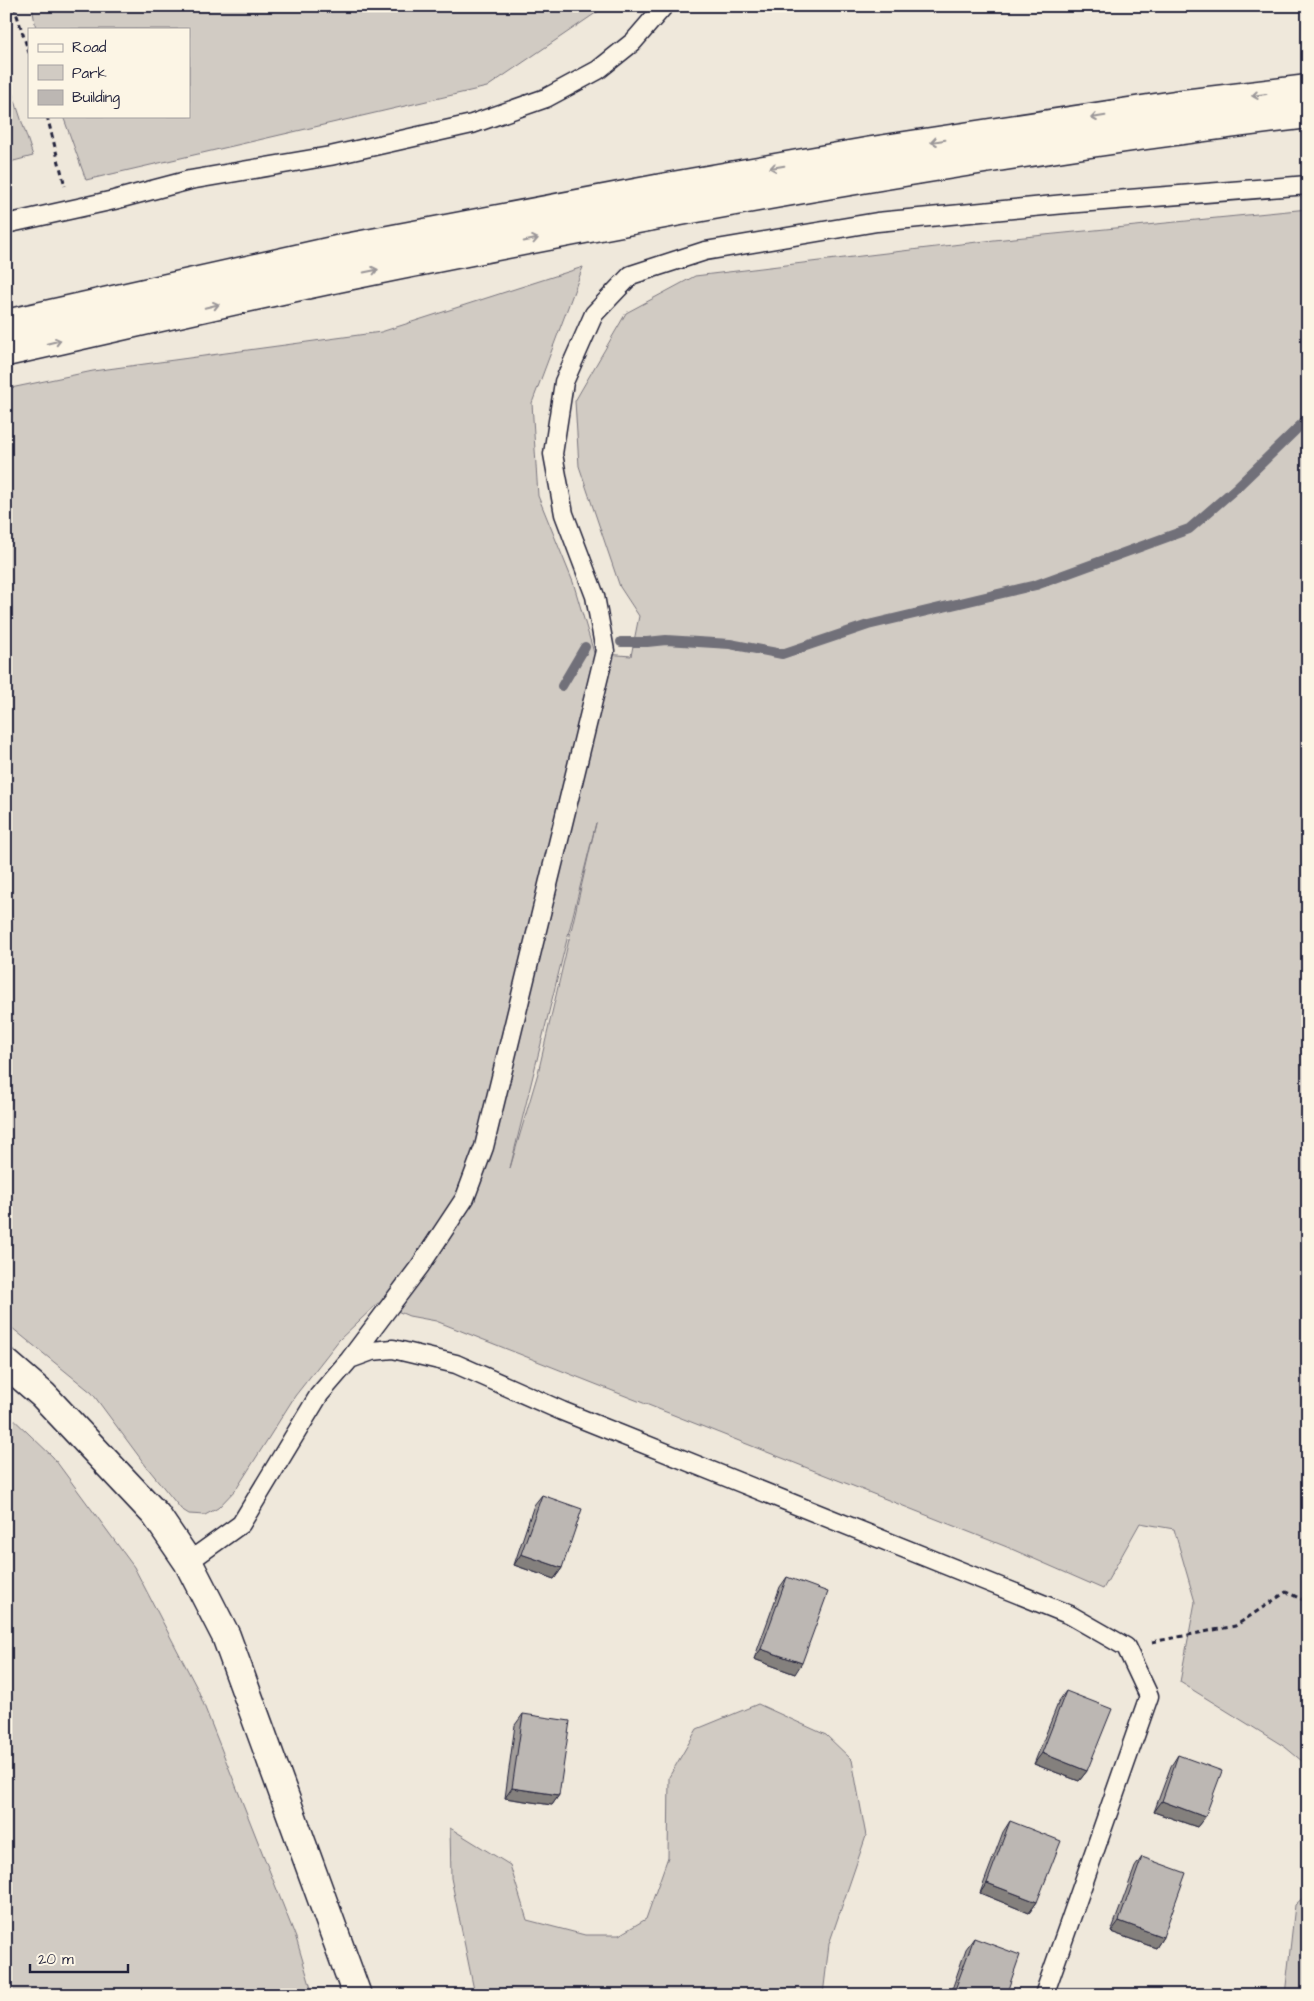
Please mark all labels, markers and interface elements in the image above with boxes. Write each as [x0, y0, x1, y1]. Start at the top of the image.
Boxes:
legend [28, 28, 190, 118]
text: Road [72, 37, 107, 58]
text: Park [72, 63, 107, 84]
text: Building [72, 87, 120, 109]
one-way arrow [1252, 90, 1268, 100]
one-way arrow [1091, 112, 1107, 122]
one-way arrow [930, 136, 946, 146]
one-way arrow [770, 163, 786, 173]
one-way arrow [522, 235, 538, 245]
one-way arrow [363, 266, 379, 275]
one-way arrow [204, 301, 220, 310]
one-way arrow [45, 337, 61, 346]
scale bar [30, 1941, 128, 1973]
text: 20 m [38, 1949, 74, 1970]

